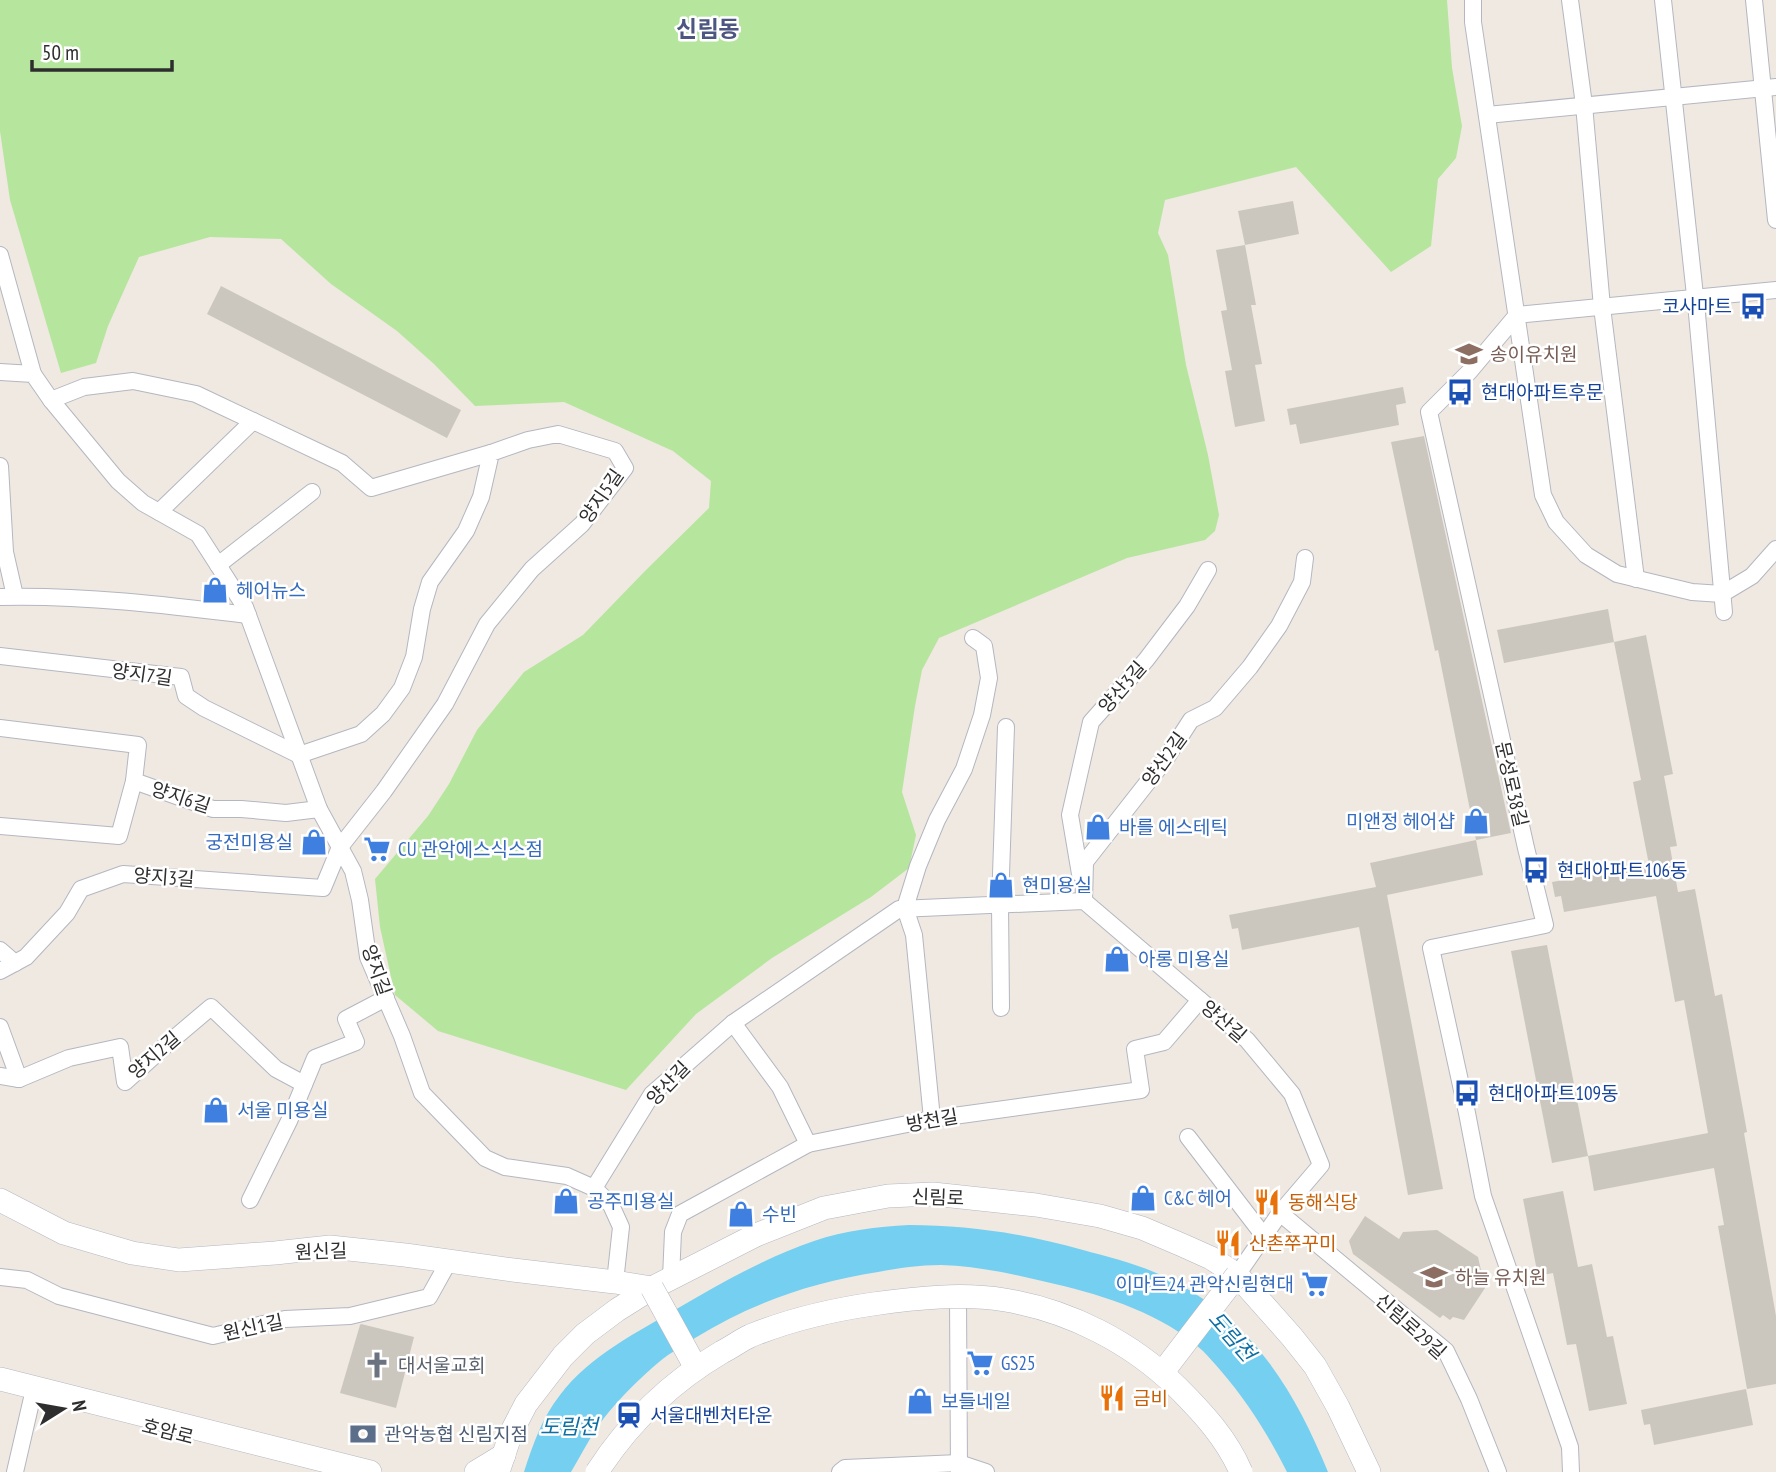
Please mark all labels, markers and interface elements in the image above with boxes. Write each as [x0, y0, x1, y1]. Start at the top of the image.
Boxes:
district label: 신림동 [676, 14, 740, 43]
scale bar [32, 28, 172, 72]
text: 50 m [42, 39, 79, 66]
bus stop icon: 코사마트 [1738, 291, 1768, 321]
place label: 코사마트 [1662, 294, 1732, 318]
school or university icon: 송이유치원 [1454, 339, 1484, 369]
place label: 송이유치원 [1490, 342, 1577, 366]
bus stop icon: 현대아파트후문 [1445, 377, 1475, 407]
place label: 현대아파트후문 [1481, 380, 1603, 404]
street label: 양지5길 [574, 464, 628, 528]
shop icon: 헤어뉴스 [200, 575, 230, 605]
place label: 헤어뉴스 [236, 578, 306, 602]
street label: 양산3길 [1093, 656, 1151, 718]
street label: 양지7길 [110, 658, 174, 690]
street label: 양산2길 [1136, 727, 1192, 791]
street label: 문성로38길 [1491, 739, 1533, 829]
street label: 양지6길 [148, 776, 214, 818]
shop icon: 미앤정 헤어샵 [1461, 806, 1491, 836]
place label: 미앤정 헤어샵 [1346, 809, 1455, 833]
shop icon: 바를 에스테틱 [1083, 812, 1113, 842]
place label: 바를 에스테틱 [1119, 815, 1228, 839]
shop icon: 궁전미용실 [299, 827, 329, 857]
place label: 궁전미용실 [206, 830, 293, 854]
supermarket icon: CU 관악에스식스점 [362, 834, 392, 864]
place label: CU 관악에스식스점 [398, 837, 543, 861]
bus stop icon: 현대아파트106동 [1521, 855, 1551, 885]
place label: 현대아파트106동 [1557, 858, 1688, 882]
street label: 양지3길 [133, 863, 195, 891]
shop icon: 현미용실 [986, 870, 1016, 900]
place label: 현미용실 [1022, 873, 1092, 897]
street label: 양지길 [357, 941, 397, 999]
shop icon: 아롱 미용실 [1102, 944, 1132, 974]
place label: 아롱 미용실 [1138, 947, 1229, 971]
street label: 양산길 [1196, 995, 1252, 1047]
street label: 양지2길 [123, 1026, 185, 1084]
street label: 양산길 [641, 1056, 695, 1110]
bus stop icon: 현대아파트109동 [1452, 1078, 1482, 1108]
place label: 현대아파트109동 [1488, 1081, 1619, 1105]
shop icon: 서울 미용실 [201, 1095, 231, 1125]
place label: 서울 미용실 [237, 1098, 328, 1122]
street label: 방천길 [904, 1104, 960, 1136]
shop icon: C&C 헤어 [1128, 1183, 1158, 1213]
street label: 신림로 [911, 1184, 965, 1210]
shop icon: 공주미용실 [551, 1186, 581, 1216]
place label: C&C 헤어 [1164, 1186, 1232, 1210]
restaurant icon: 동해식당 [1252, 1187, 1282, 1217]
place label: 공주미용실 [587, 1189, 674, 1213]
place label: 동해식당 [1288, 1190, 1358, 1214]
shop icon: 수빈 [726, 1199, 756, 1229]
place label: 수빈 [762, 1202, 797, 1226]
restaurant icon: 산촌쭈꾸미 [1213, 1228, 1243, 1258]
place label: 산촌쭈꾸미 [1249, 1231, 1336, 1255]
street label: 원신길 [294, 1238, 348, 1264]
school or university icon: 하늘 유치원 [1419, 1262, 1449, 1292]
place label: 하늘 유치원 [1455, 1265, 1546, 1289]
supermarket icon: 이마트24 관악신림현대 [1300, 1269, 1330, 1299]
place label: 이마트24 관악신림현대 [1116, 1272, 1294, 1296]
street label: 신림로29길 [1371, 1288, 1451, 1364]
water label: 도림천 [1203, 1305, 1263, 1369]
street label: 원신1길 [221, 1309, 285, 1345]
supermarket icon: GS25 [965, 1348, 995, 1378]
church icon: 대서울교회 [362, 1350, 392, 1380]
place label: GS25 [1001, 1351, 1036, 1375]
place label: 대서울교회 [398, 1353, 485, 1377]
north arrow [28, 1374, 98, 1444]
restaurant icon: 금비 [1097, 1383, 1127, 1413]
shop icon: 보들네일 [905, 1386, 935, 1416]
place label: 금비 [1133, 1386, 1168, 1410]
place label: 보들네일 [941, 1389, 1011, 1413]
text: N [67, 1398, 92, 1413]
station icon: 서울대벤처타운 [614, 1400, 644, 1430]
place label: 서울대벤처타운 [650, 1403, 772, 1427]
street label: 호암로 [140, 1413, 196, 1449]
water label: 도림천 [540, 1413, 601, 1440]
bank icon: 관악농협 신림지점 [348, 1419, 378, 1449]
place label: 관악농협 신림지점 [384, 1422, 528, 1446]

